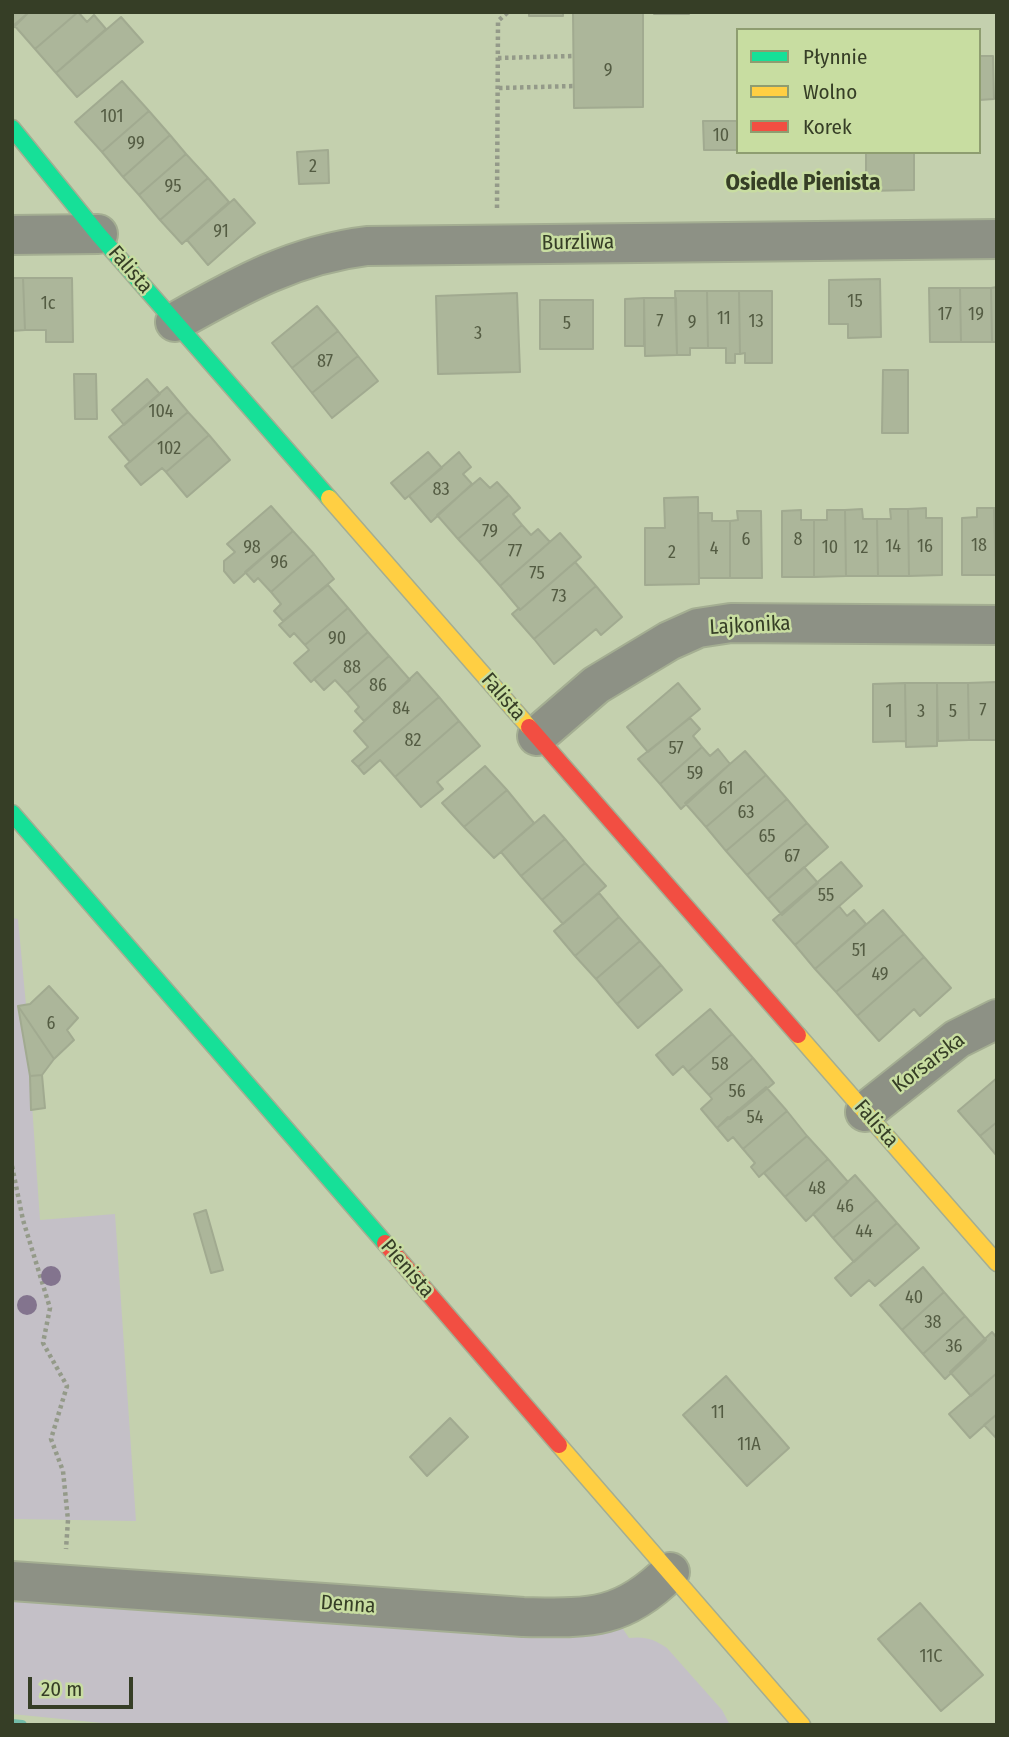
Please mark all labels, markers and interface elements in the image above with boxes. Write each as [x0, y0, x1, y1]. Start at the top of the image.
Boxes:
legend [736, 28, 981, 154]
text: Płynnie [803, 44, 867, 70]
house number: 9 [604, 60, 612, 82]
text: Wolno [803, 79, 857, 105]
house number: 101 [101, 106, 123, 128]
text: Korek [803, 114, 852, 140]
house number: 10 [713, 125, 729, 147]
house number: 99 [127, 133, 145, 155]
house number: 2 [309, 156, 317, 178]
district label: Osiedle Pienista [726, 170, 880, 198]
house number: 95 [164, 176, 182, 198]
house number: 91 [213, 221, 229, 243]
street label: Burzliwa [542, 230, 614, 256]
street label: Falista [103, 241, 157, 299]
house number: 15 [847, 291, 863, 313]
house number: 1c [41, 293, 55, 315]
house number: 17 [938, 304, 952, 326]
house number: 19 [968, 304, 984, 326]
house number: 11 [717, 308, 731, 330]
house number: 7 [656, 311, 664, 333]
house number: 13 [748, 311, 764, 333]
house number: 9 [688, 312, 696, 334]
house number: 5 [563, 313, 571, 335]
house number: 3 [474, 323, 482, 345]
house number: 87 [317, 351, 333, 373]
house number: 104 [148, 401, 174, 423]
house number: 102 [157, 438, 181, 460]
house number: 83 [432, 479, 450, 501]
house number: 79 [482, 521, 498, 543]
house number: 6 [742, 529, 750, 551]
house number: 8 [794, 529, 802, 551]
house number: 18 [971, 535, 987, 557]
house number: 14 [885, 536, 901, 558]
house number: 16 [917, 536, 933, 558]
house number: 98 [243, 537, 261, 559]
house number: 10 [822, 537, 838, 559]
house number: 12 [854, 537, 868, 559]
house number: 4 [710, 538, 718, 560]
house number: 77 [508, 541, 522, 563]
house number: 2 [668, 542, 676, 564]
house number: 96 [270, 552, 288, 574]
house number: 75 [529, 563, 545, 585]
house number: 73 [551, 586, 567, 608]
street label: Lajkonika [709, 611, 791, 641]
house number: 90 [328, 628, 346, 650]
house number: 88 [343, 657, 361, 679]
street label: Falista [476, 668, 530, 726]
house number: 86 [369, 675, 387, 697]
house number: 84 [392, 698, 410, 720]
house number: 7 [979, 700, 987, 722]
house number: 1 [885, 701, 893, 723]
house number: 3 [917, 701, 925, 723]
house number: 5 [949, 701, 957, 723]
house number: 82 [405, 730, 421, 752]
house number: 57 [668, 738, 684, 760]
house number: 59 [687, 763, 703, 785]
house number: 61 [718, 778, 734, 800]
house number: 63 [738, 802, 754, 824]
house number: 65 [758, 826, 776, 848]
house number: 67 [784, 846, 800, 868]
house number: 55 [818, 885, 834, 907]
house number: 51 [852, 940, 866, 962]
house number: 49 [871, 964, 889, 986]
house number: 6 [47, 1013, 55, 1035]
street label: Korsarska [888, 1028, 970, 1098]
house number: 58 [711, 1054, 729, 1076]
house number: 56 [728, 1081, 746, 1103]
street label: Falista [849, 1095, 903, 1153]
house number: 54 [747, 1107, 763, 1129]
house number: 48 [808, 1178, 826, 1200]
house number: 46 [836, 1196, 854, 1218]
house number: 44 [855, 1221, 873, 1243]
street label: Pienista [375, 1235, 439, 1303]
house number: 40 [905, 1287, 923, 1309]
house number: 38 [924, 1312, 942, 1334]
house number: 36 [945, 1336, 963, 1358]
house number: 11 [711, 1402, 725, 1424]
house number: 11A [737, 1434, 761, 1456]
street label: Denna [320, 1591, 376, 1619]
house number: 11C [920, 1646, 942, 1668]
scale bar [32, 1664, 136, 1708]
text: 20 m [41, 1676, 82, 1702]

